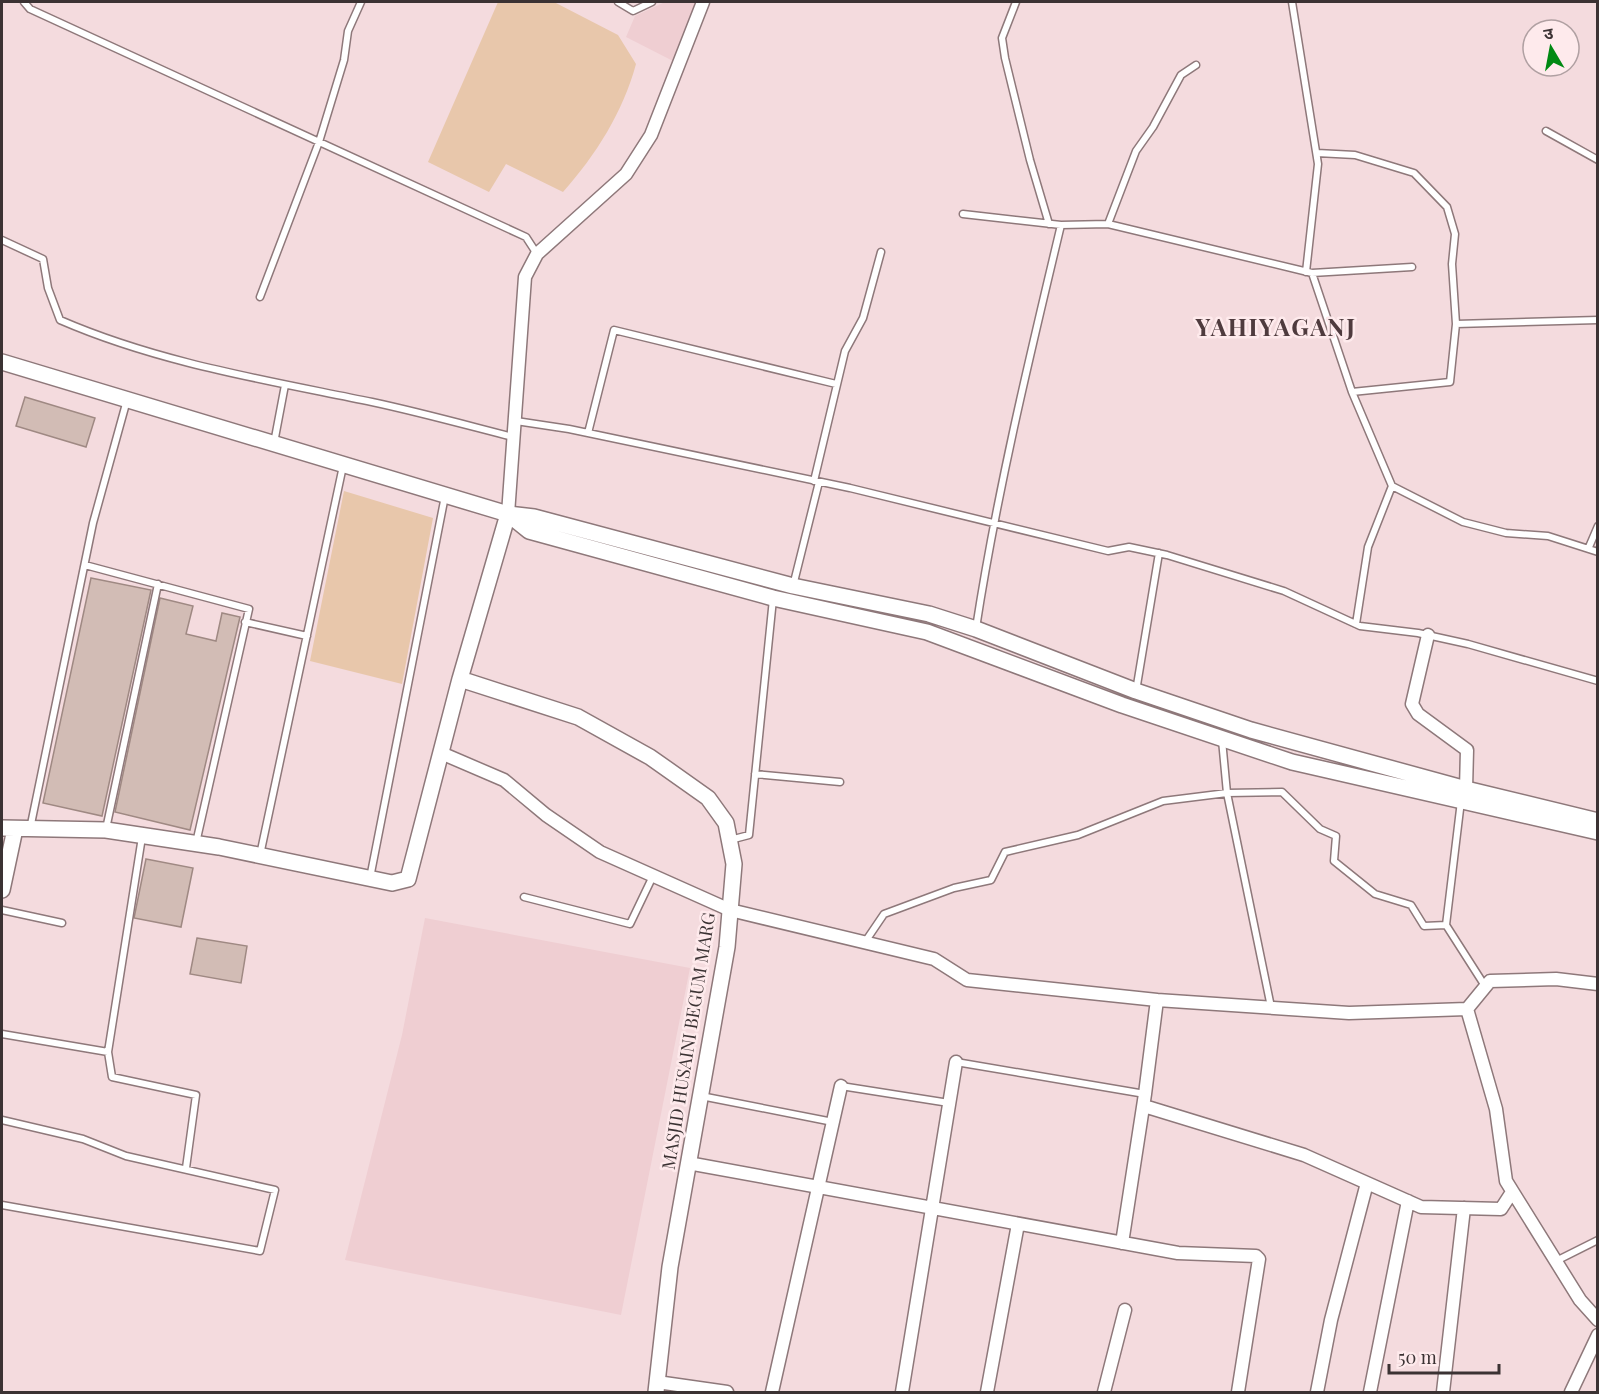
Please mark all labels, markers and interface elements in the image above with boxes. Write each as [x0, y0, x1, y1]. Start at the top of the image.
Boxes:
north arrow [1521, 18, 1581, 78]
text: उ [1542, 21, 1555, 44]
district label: YAHIYAGANJ [1195, 310, 1356, 342]
street label: MASJID HUSAINI BEGUM MARG [656, 910, 720, 1171]
scale bar [1389, 1337, 1498, 1375]
text: 50 m [1398, 1345, 1437, 1369]

